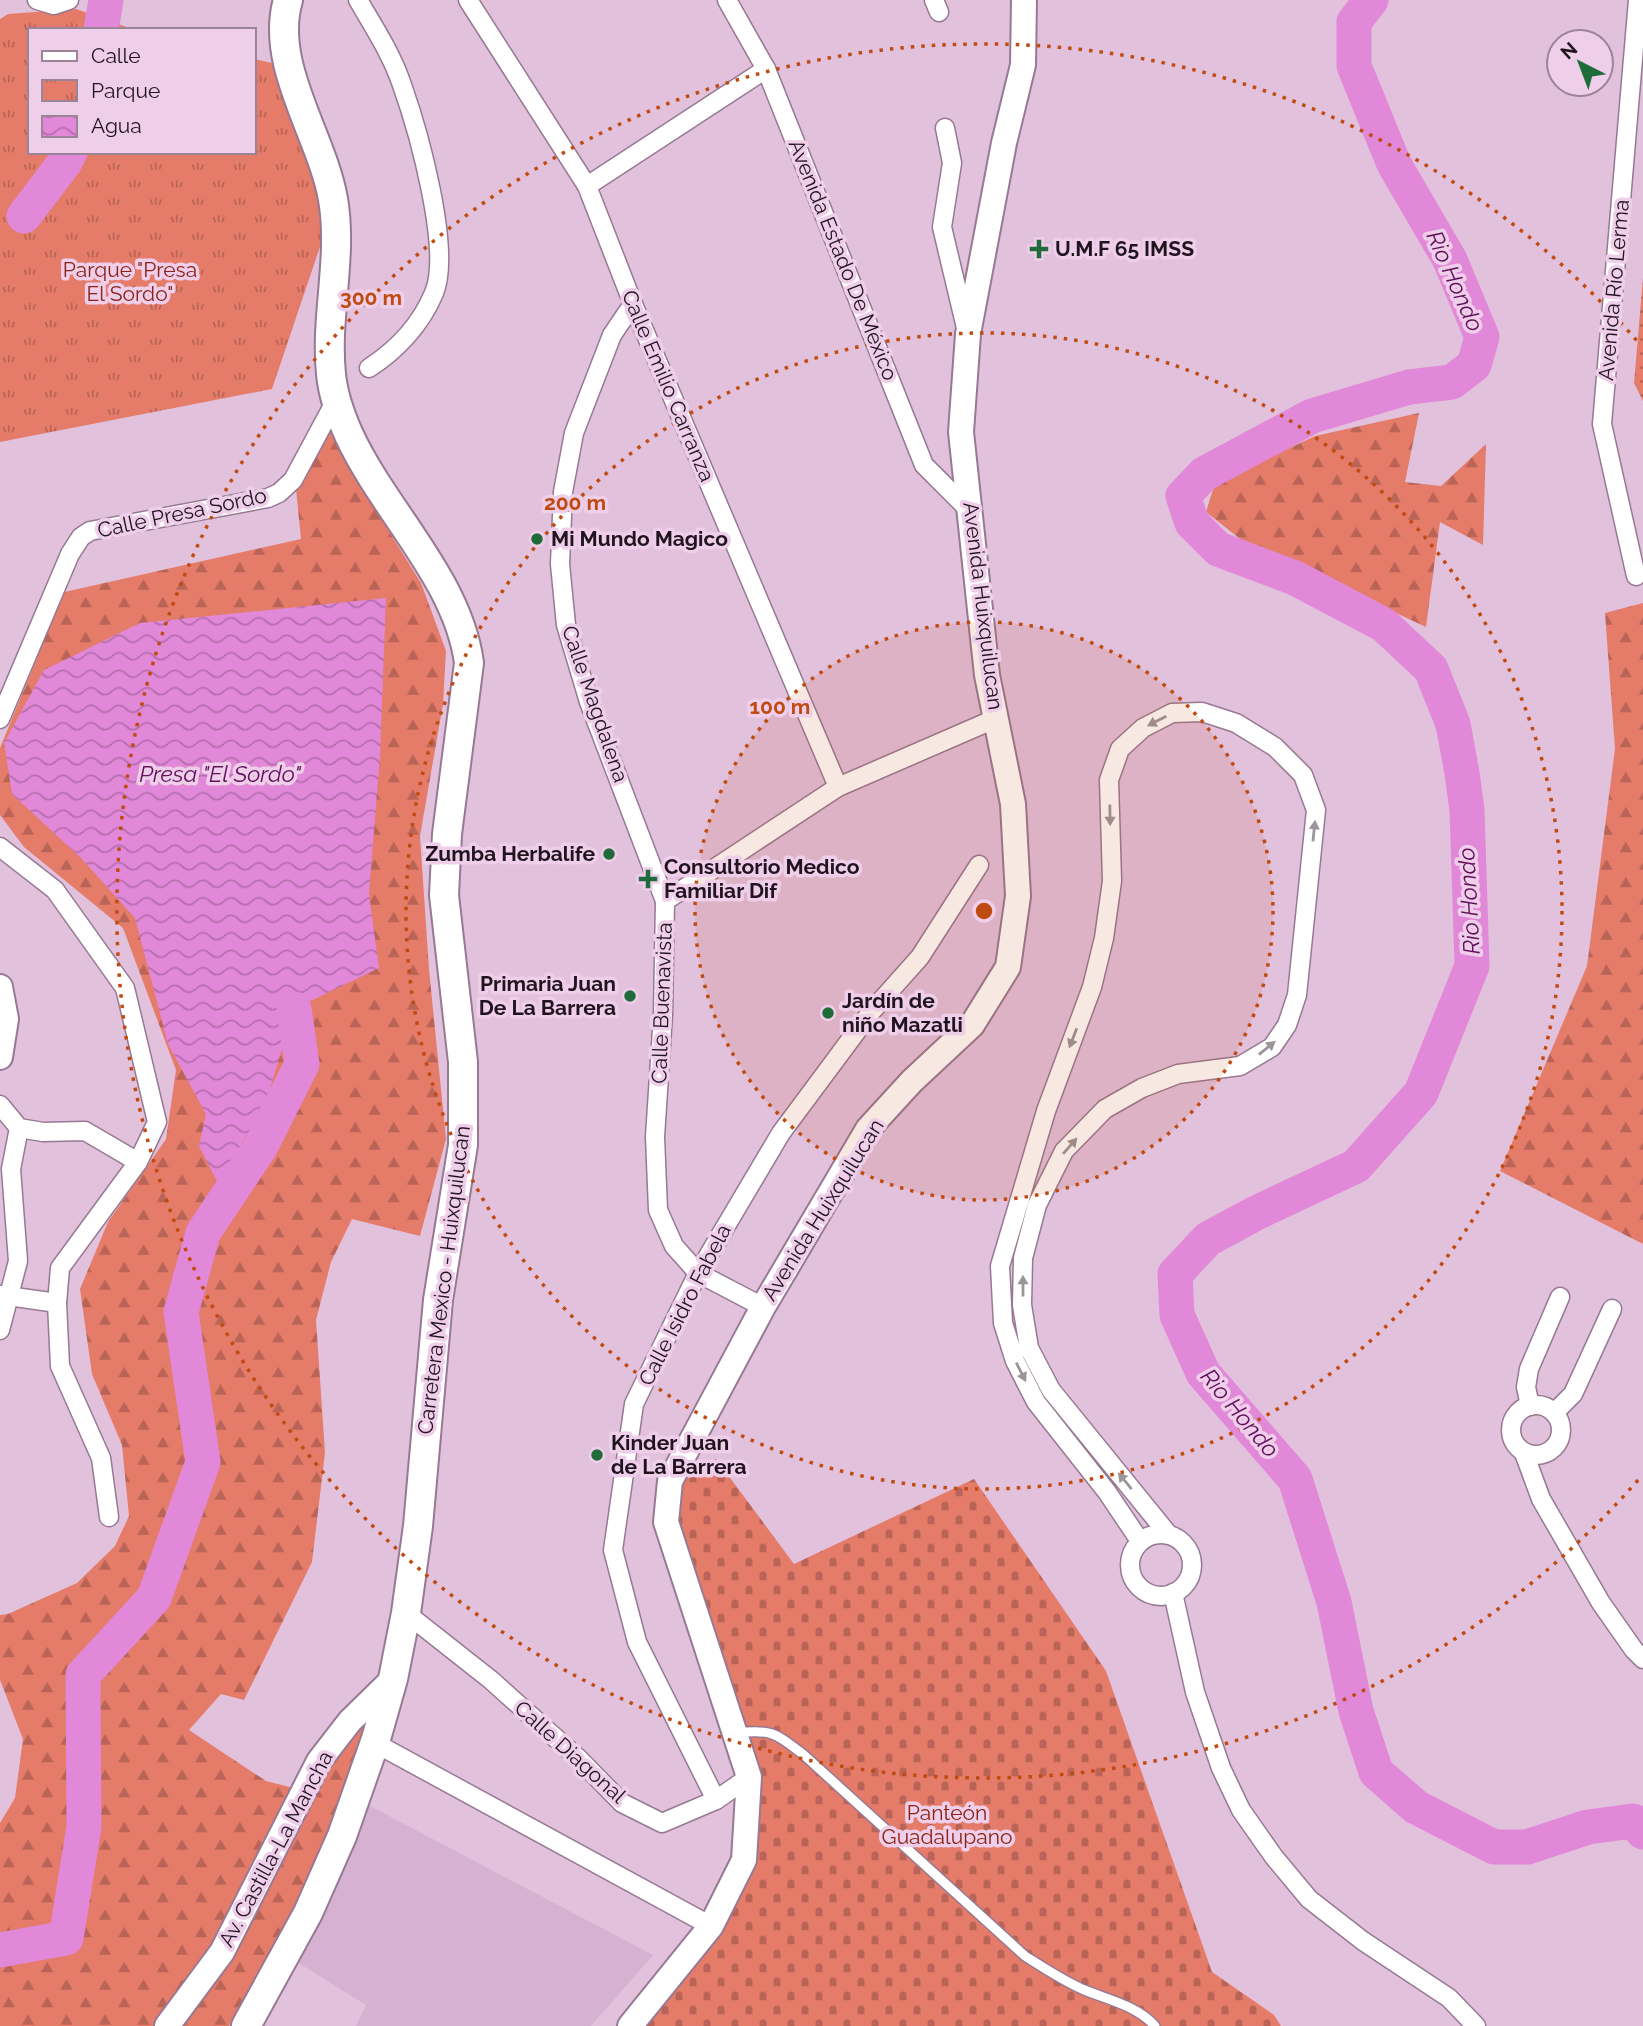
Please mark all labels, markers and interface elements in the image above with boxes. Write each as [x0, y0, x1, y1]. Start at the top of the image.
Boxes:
legend [28, 28, 256, 154]
north arrow [1545, 28, 1615, 98]
text: N [1556, 37, 1581, 63]
text: Calle [91, 43, 141, 68]
text: Parque [91, 78, 160, 103]
text: Agua [91, 113, 142, 138]
street label: Avenida Estado De México [784, 136, 903, 384]
street label: Avenida Río Lerma [1593, 198, 1634, 382]
water label: Rio Hondo [1421, 226, 1490, 335]
place label: U.M.F 65 IMSS [1055, 236, 1194, 261]
marker: U.M.F 65 IMSS [1029, 239, 1049, 259]
park label: Parque "Presa El Sordo" [63, 257, 197, 306]
text: 300 m [340, 285, 402, 310]
street label: Calle Emilio Carranza [617, 286, 720, 485]
street label: Calle Presa Sordo [95, 482, 269, 543]
text: 200 m [544, 490, 606, 515]
street label: Avenida Huixquilucan [958, 500, 1009, 711]
place label: Mi Mundo Magico [551, 526, 728, 551]
marker: Mi Mundo Magico [529, 531, 545, 547]
street label: Calle Magdalena [557, 622, 634, 785]
text: 100 m [750, 694, 810, 719]
one-way arrow [1147, 715, 1166, 727]
water label: Presa "El Sordo" [139, 760, 302, 787]
one-way arrow [1104, 805, 1115, 827]
one-way arrow [1309, 820, 1320, 842]
place label: Zumba Herbalife [425, 841, 595, 866]
marker: Zumba Herbalife [601, 846, 617, 862]
water label: Rio Hondo [1452, 847, 1485, 955]
place label: Consultorio Medico Familiar Dif [664, 854, 860, 903]
marker: Consultorio Medico Familiar Dif [638, 869, 658, 889]
centre of rings [972, 899, 996, 923]
street label: Calle Buenavista [646, 922, 677, 1084]
place label: Primaria Juan De La Barrera [479, 971, 616, 1020]
marker: Primaria Juan De La Barrera [622, 988, 638, 1004]
place label: Jardín de niño Mazatli [842, 988, 963, 1037]
marker: Jardín de niño Mazatli [820, 1005, 836, 1021]
one-way arrow [1068, 1027, 1079, 1048]
one-way arrow [1258, 1040, 1276, 1055]
street label: Avenida Huixquilucan [756, 1114, 889, 1305]
street label: Carretera Mexico - Huixquilucan [412, 1124, 475, 1436]
one-way arrow [1062, 1137, 1077, 1154]
street label: Calle Isidro Fabela [633, 1220, 736, 1390]
one-way arrow [1017, 1274, 1028, 1296]
one-way arrow [1015, 1362, 1026, 1382]
water label: Rio Hondo [1196, 1363, 1285, 1462]
place label: Kinder Juan de La Barrera [611, 1430, 747, 1479]
marker: Kinder Juan de La Barrera [589, 1447, 605, 1463]
one-way arrow [1118, 1472, 1133, 1490]
street label: Calle Diagonal [510, 1695, 631, 1808]
street label: Av. Castilla-La Mancha [213, 1747, 338, 1951]
park label: Panteón Guadalupano [882, 1800, 1012, 1849]

